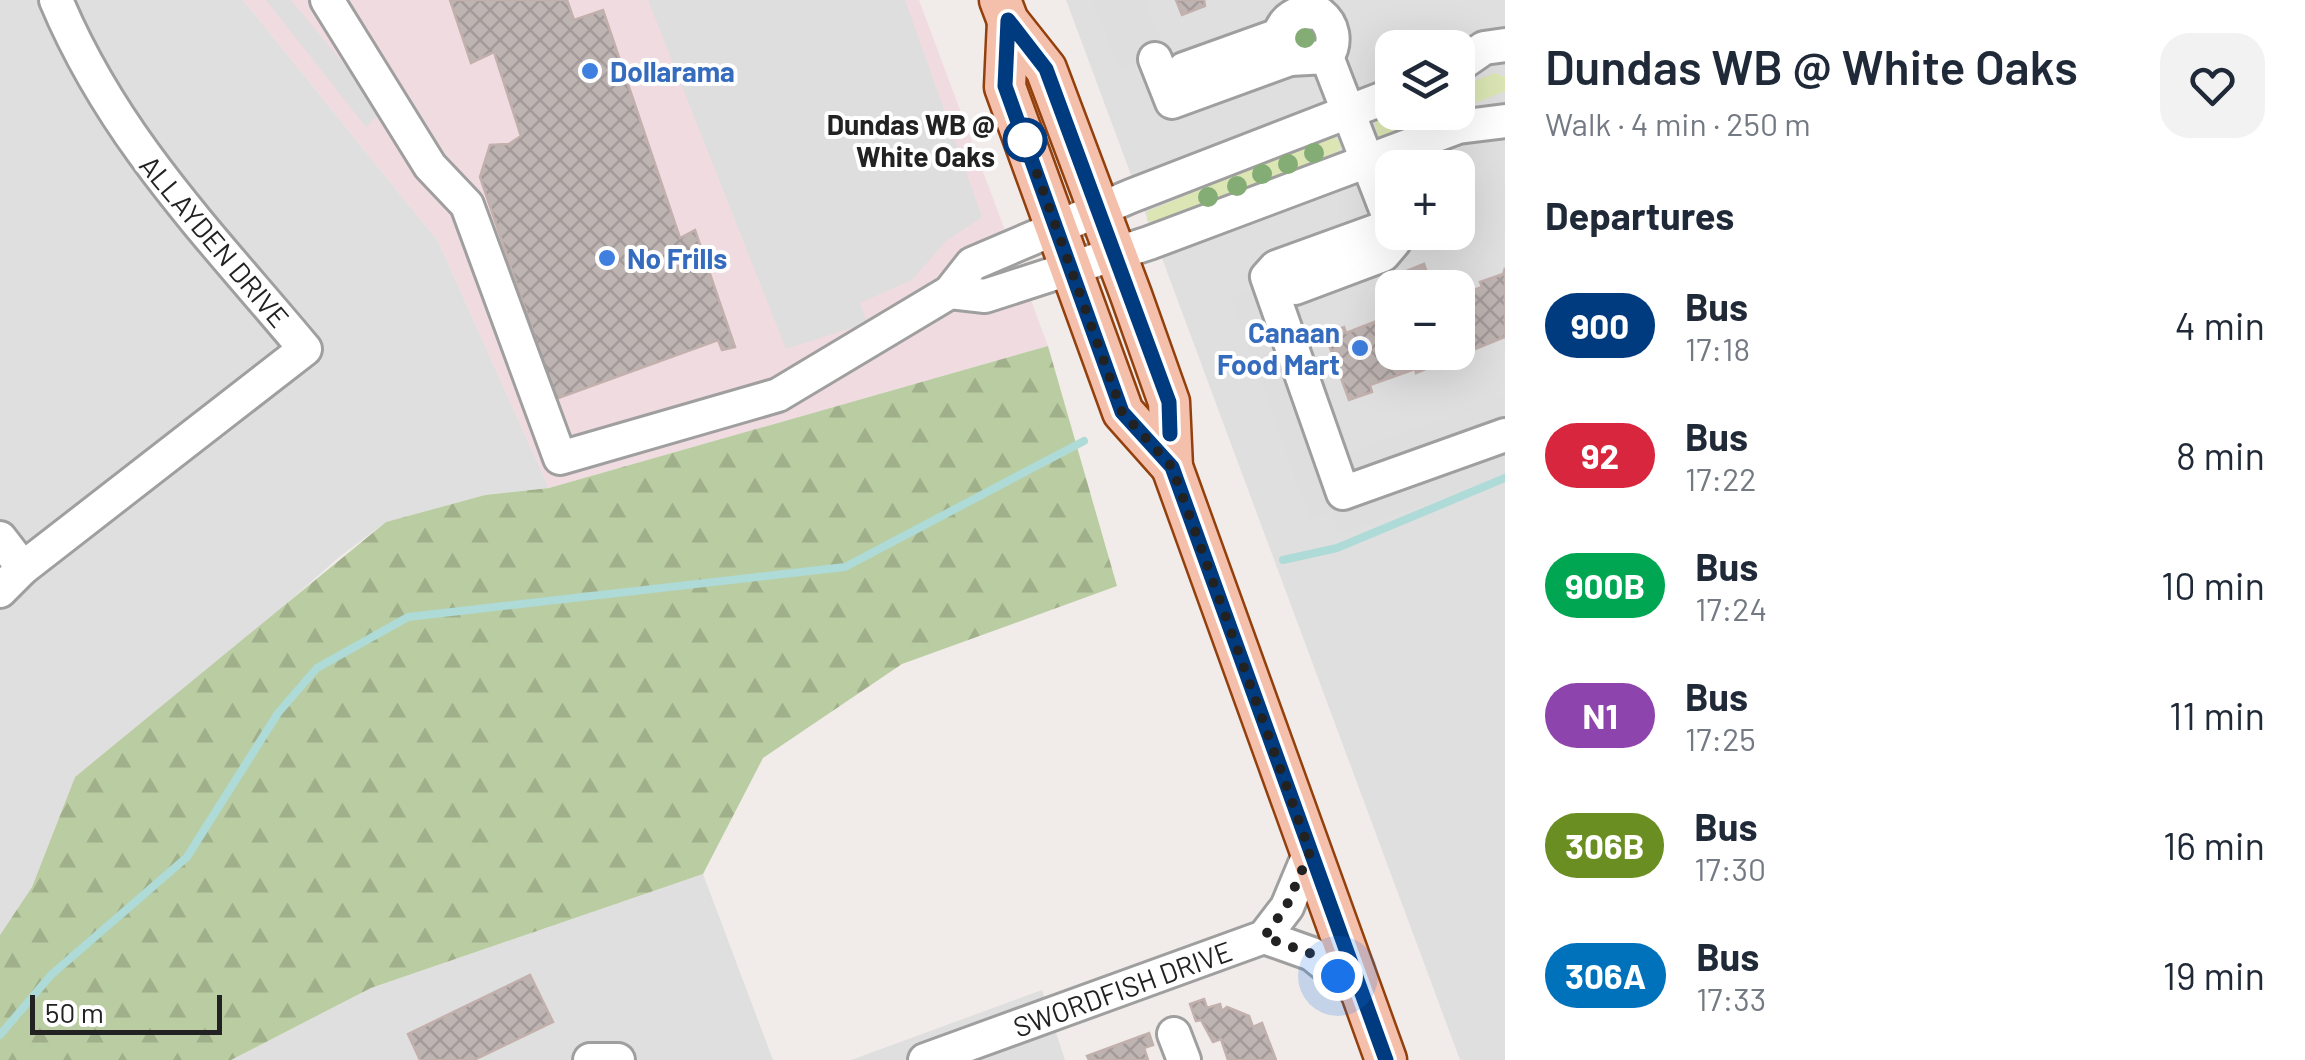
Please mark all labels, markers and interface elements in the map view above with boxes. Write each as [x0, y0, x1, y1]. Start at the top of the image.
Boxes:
map controls [1375, 30, 1475, 370]
button: layers [1375, 30, 1475, 130]
button: heart [2160, 33, 2265, 138]
text: Dundas WB @ White Oaks [1545, 37, 2078, 95]
place label: Dollarama [610, 54, 735, 88]
marker: Dollarama [579, 60, 601, 82]
text: Walk · 4 min · 250 m [1545, 104, 1811, 142]
place label: Dundas WB @ White Oaks [827, 107, 995, 173]
marker: Dundas WB @ White Oaks [1004, 119, 1046, 161]
street label: ALLAYDEN DRIVE [133, 148, 297, 334]
button: + [1375, 150, 1475, 250]
text: Departures [1545, 192, 1734, 238]
place label: No Frills [627, 241, 727, 275]
marker: No Frills [596, 247, 618, 269]
button: − [1375, 270, 1475, 370]
text: Bus [1685, 283, 1748, 329]
text: 4 min [2175, 302, 2265, 348]
text: 900 [1571, 304, 1629, 346]
place label: Canaan Food Mart [1217, 315, 1340, 381]
text: 17:18 [1685, 329, 1750, 367]
marker: Canaan Food Mart [1349, 337, 1371, 359]
text: Bus [1685, 413, 1748, 459]
text: 8 min [2176, 432, 2265, 478]
text: 92 [1581, 434, 1619, 476]
text: 17:22 [1685, 459, 1757, 497]
text: Bus [1695, 543, 1758, 589]
text: 10 min [2161, 562, 2265, 608]
text: 900B [1565, 564, 1645, 606]
text: 17:24 [1695, 589, 1767, 627]
text: Bus [1685, 673, 1748, 719]
text: 11 min [2169, 692, 2265, 738]
text: N1 [1582, 694, 1618, 736]
text: 17:25 [1685, 719, 1756, 757]
text: Bus [1694, 803, 1757, 849]
text: 16 min [2163, 822, 2265, 868]
text: 306B [1565, 824, 1644, 866]
text: 17:30 [1694, 849, 1766, 887]
street label: SWORDFISH DRIVE [1008, 933, 1236, 1044]
text: Bus [1696, 933, 1759, 979]
your location [1313, 951, 1363, 1001]
text: 19 min [2163, 952, 2265, 998]
text: 306A [1565, 954, 1646, 996]
text: 17:33 [1696, 979, 1766, 1017]
scale bar [30, 990, 222, 1034]
text: 50 m [45, 995, 104, 1029]

